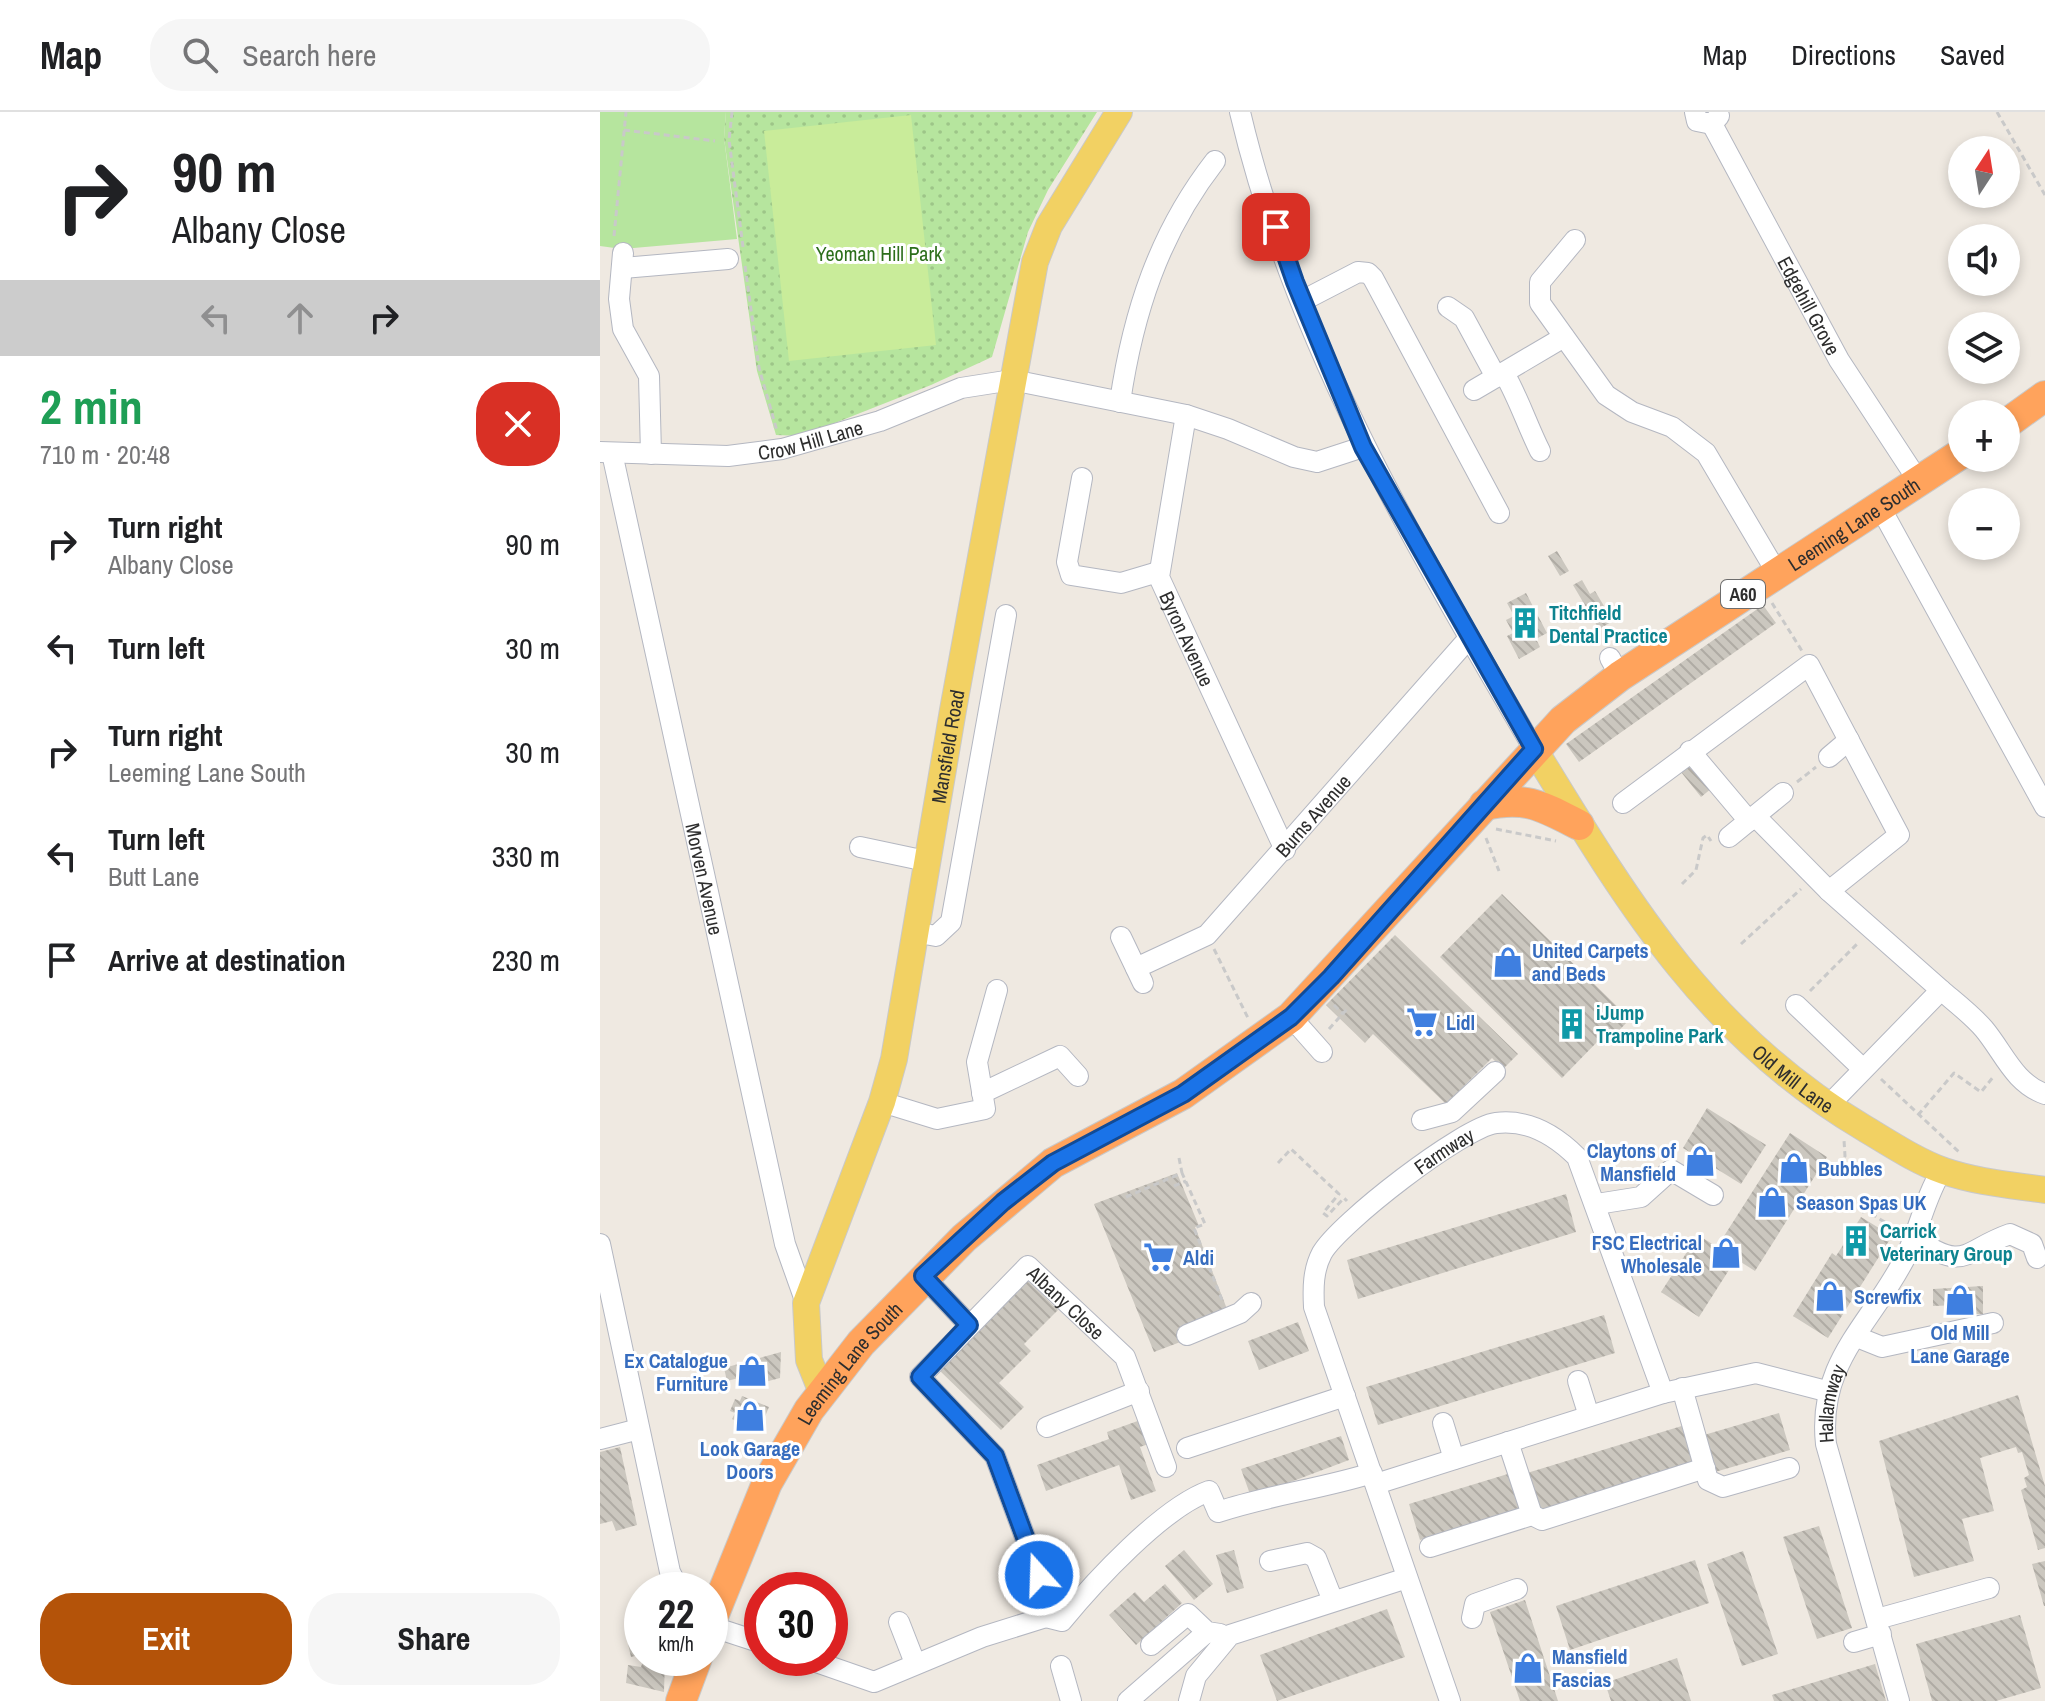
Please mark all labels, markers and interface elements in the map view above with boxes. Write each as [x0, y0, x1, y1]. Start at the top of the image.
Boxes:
search box [150, 19, 710, 91]
text: Map [40, 30, 102, 81]
icon: search [178, 33, 222, 77]
text: Search here [242, 35, 376, 75]
text: Map [1703, 36, 1747, 74]
text: Directions [1791, 36, 1896, 74]
text: Saved [1940, 36, 2005, 74]
text: 90 m [172, 134, 277, 209]
north arrow [1948, 136, 2020, 208]
map controls [1948, 136, 2020, 560]
icon: right [40, 144, 144, 248]
pin [1242, 193, 1310, 261]
icon: arrive [1254, 205, 1298, 249]
text: Albany Close [172, 206, 346, 254]
button: sound [1948, 224, 2020, 296]
park label: Yeoman Hill Park [816, 240, 943, 267]
street label: Edgehill Grove [1772, 251, 1847, 360]
icon: left [194, 296, 238, 340]
icon: ahead [278, 296, 322, 340]
icon: right [362, 296, 406, 340]
button: layers [1948, 312, 2020, 384]
text: 2 min [40, 374, 143, 439]
button: close [476, 382, 560, 466]
button: + [1948, 400, 2020, 472]
street label: Crow Hill Lane [756, 413, 866, 466]
text: 710 m · 20:48 [40, 437, 170, 472]
street label: Leeming Lane South [1782, 471, 1925, 577]
button: − [1948, 488, 2020, 560]
text: Turn right [108, 507, 222, 547]
icon: right [40, 522, 84, 566]
text: 90 m [505, 524, 560, 564]
text: Albany Close [108, 547, 234, 582]
road number: A60 [1721, 580, 1765, 608]
street label: Byron Avenue [1154, 587, 1221, 690]
place label: Titchfield Dental Practice [1549, 599, 1668, 649]
building icon: Titchfield Dental Practice [1508, 606, 1542, 640]
icon: left [40, 626, 84, 670]
text: Turn left [108, 628, 205, 668]
text: 30 m [505, 628, 560, 668]
street label: Mansfield Road [924, 687, 970, 805]
text: Turn right [108, 715, 222, 755]
icon: right [40, 730, 84, 774]
text: 30 m [505, 732, 560, 772]
text: Leeming Lane South [108, 755, 306, 790]
street label: Burns Avenue [1269, 768, 1356, 862]
text: Turn left [108, 819, 205, 859]
street label: Morven Avenue [680, 820, 730, 937]
icon: left [40, 834, 84, 878]
text: 330 m [492, 836, 560, 876]
text: Butt Lane [108, 859, 199, 894]
place label: United Carpets and Beds [1532, 937, 1649, 987]
icon: arrive [40, 938, 84, 982]
text: Arrive at destination [108, 940, 346, 980]
text: 230 m [492, 940, 560, 980]
shop icon: United Carpets and Beds [1491, 945, 1525, 979]
place label: iJump Trampoline Park [1596, 999, 1724, 1049]
supermarket icon: Lidl [1405, 1005, 1439, 1039]
building icon: iJump Trampoline Park [1555, 1007, 1589, 1041]
place label: Lidl [1446, 1009, 1475, 1036]
street label: Old Mill Lane [1747, 1038, 1839, 1119]
street label: Farmway [1408, 1120, 1479, 1180]
place label: Claytons of Mansfield [1587, 1137, 1677, 1187]
shop icon: Claytons of Mansfield [1683, 1144, 1717, 1178]
shop icon: Bubbles [1777, 1151, 1811, 1185]
place label: Bubbles [1818, 1155, 1883, 1182]
shop icon: Season Spas UK [1755, 1185, 1789, 1219]
place label: Season Spas UK [1796, 1189, 1926, 1216]
place label: Carrick Veterinary Group [1880, 1217, 2013, 1267]
building icon: Carrick Veterinary Group [1839, 1224, 1873, 1258]
place label: FSC Electrical Wholesale [1592, 1229, 1702, 1279]
shop icon: FSC Electrical Wholesale [1709, 1236, 1743, 1270]
supermarket icon: Aldi [1142, 1240, 1176, 1274]
place label: Aldi [1183, 1244, 1214, 1271]
street label: Albany Close [1021, 1258, 1111, 1345]
shop icon: Screwfix [1813, 1279, 1847, 1313]
place label: Screwfix [1854, 1283, 1922, 1310]
shop icon: Old Mill Lane Garage [1943, 1283, 1977, 1317]
street label: Leeming Lane South [790, 1296, 908, 1429]
place label: Old Mill Lane Garage [1910, 1319, 2010, 1369]
place label: Ex Catalogue Furniture [624, 1347, 728, 1397]
shop icon: Ex Catalogue Furniture [735, 1354, 769, 1388]
street label: Hallamway [1812, 1359, 1851, 1444]
shop icon: Look Garage Doors [733, 1399, 767, 1433]
place label: Look Garage Doors [700, 1435, 800, 1485]
position arrow [997, 1533, 1081, 1617]
speed limit sign: 30 [744, 1572, 848, 1676]
text: 22 [658, 1587, 694, 1640]
button: Exit [40, 1593, 292, 1685]
button: Share [308, 1593, 560, 1685]
text: km/h [658, 1630, 694, 1657]
place label: Mansfield Fascias [1552, 1643, 1628, 1693]
shop icon: Mansfield Fascias [1511, 1651, 1545, 1685]

